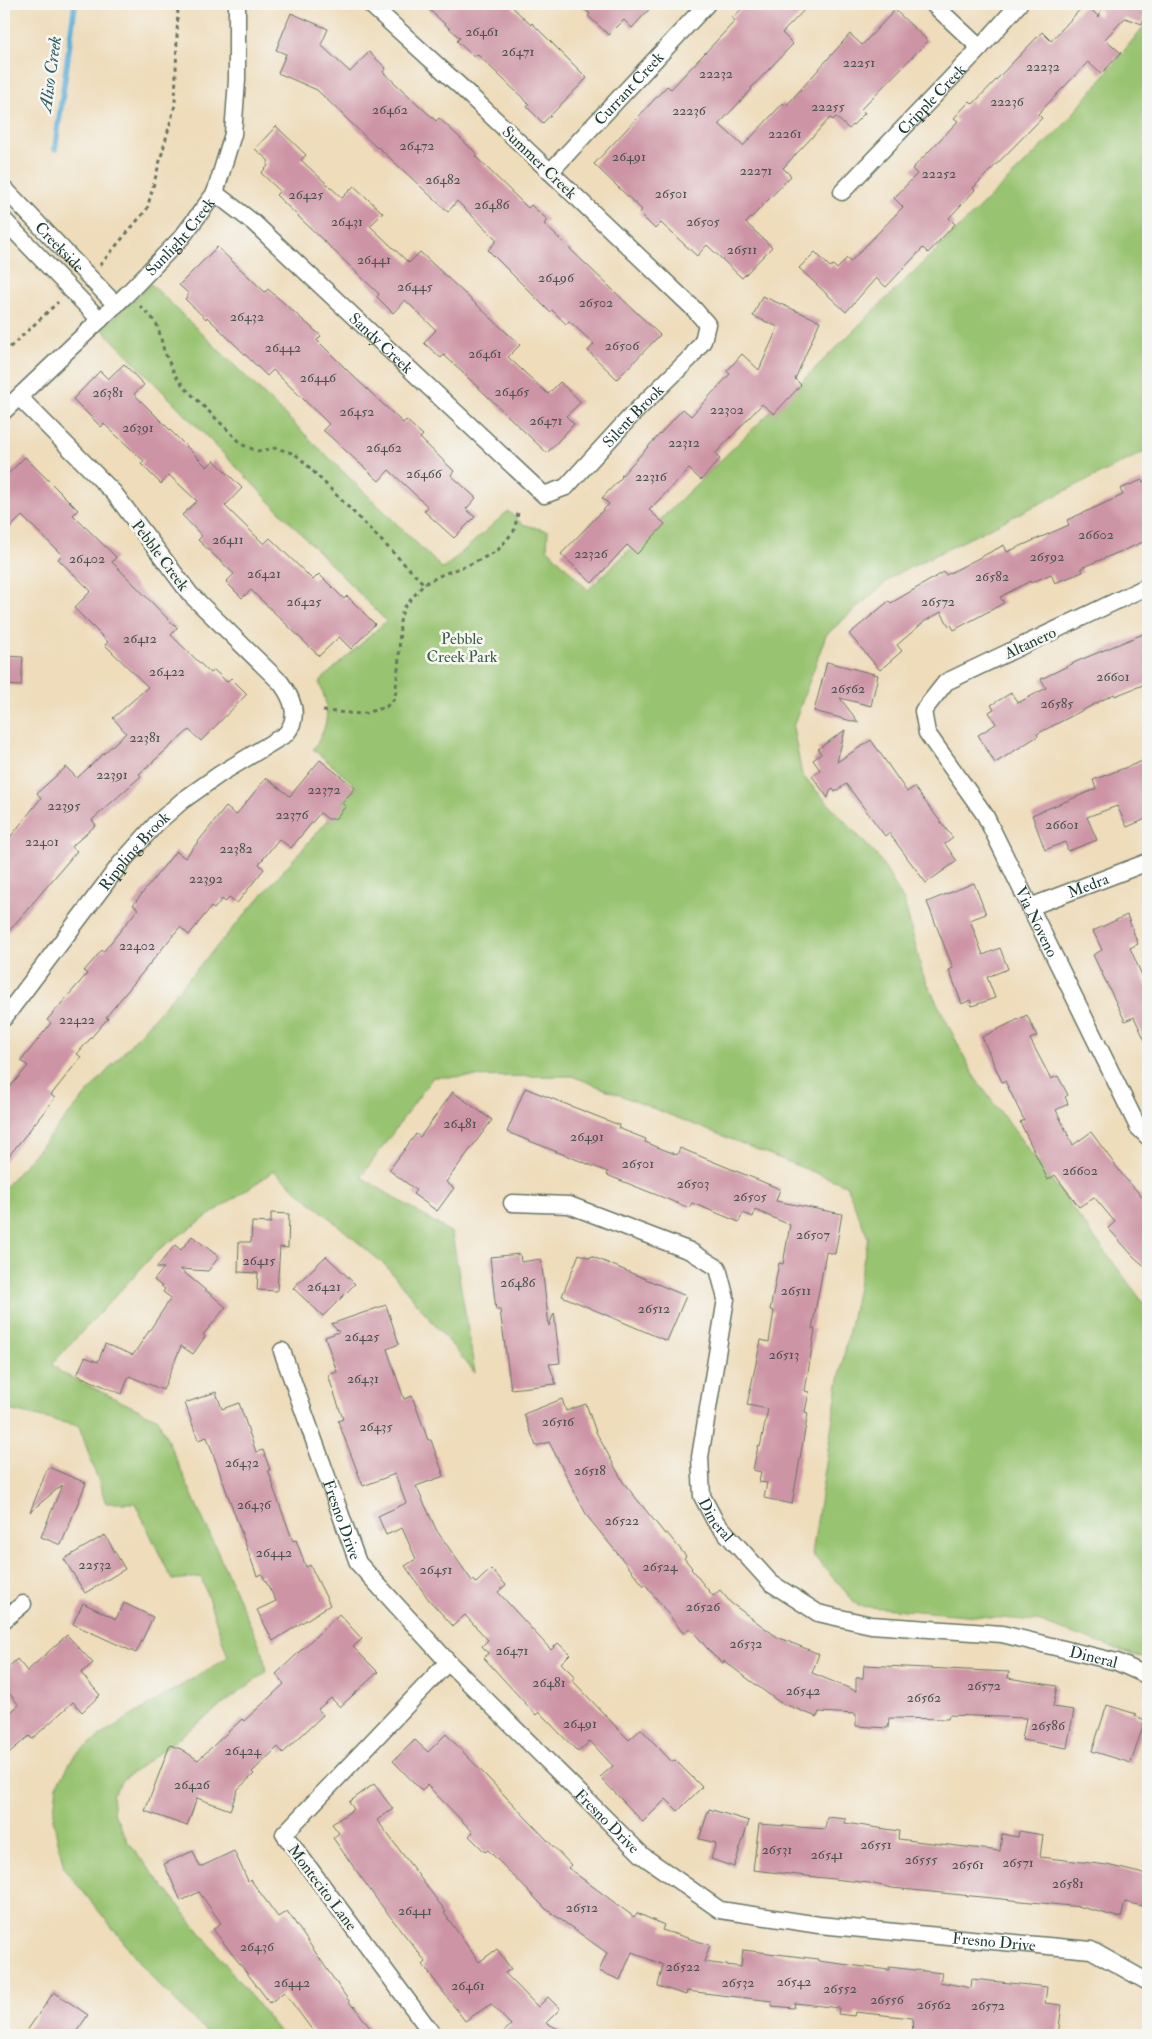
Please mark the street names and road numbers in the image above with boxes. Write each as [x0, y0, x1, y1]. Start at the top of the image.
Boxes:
street label: Currant Creek [590, 47, 669, 130]
street label: Cripple Creek [893, 60, 971, 139]
street label: Summer Creek [498, 122, 581, 204]
street label: Sunlight Creek [141, 193, 220, 280]
street label: Creekside [30, 218, 88, 277]
street label: Sandy Creek [345, 308, 417, 378]
street label: Silent Brook [598, 380, 669, 452]
street label: Pebble Creek [127, 516, 194, 595]
street label: Altanero [1001, 622, 1060, 664]
street label: Rippling Brook [95, 807, 175, 895]
street label: Medra [1065, 869, 1112, 903]
street label: Via Noveno [1010, 883, 1062, 961]
street label: Fresno Drive [318, 1477, 365, 1563]
street label: Dineral [694, 1495, 738, 1546]
street label: Dineral [1067, 1642, 1120, 1673]
street label: Fresno Drive [570, 1785, 644, 1858]
street label: Montecito Lane [283, 1841, 361, 1935]
street label: Fresno Drive [951, 1928, 1037, 1956]

